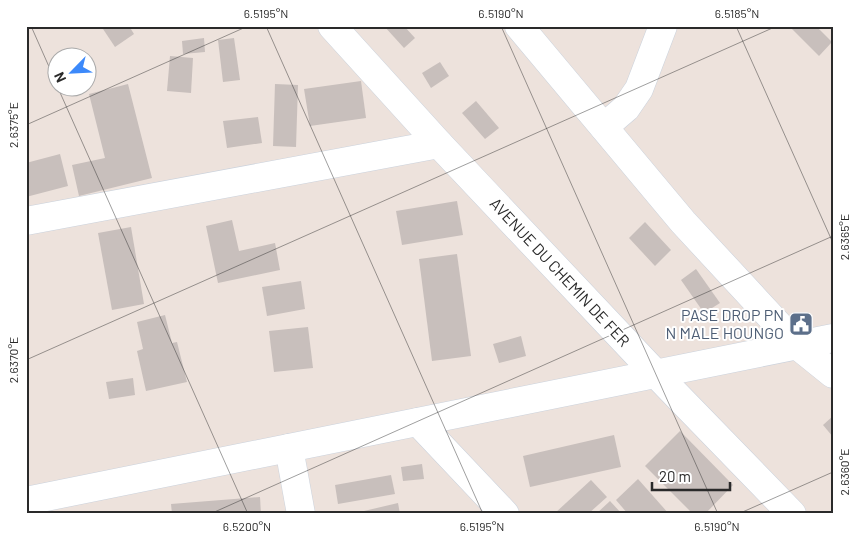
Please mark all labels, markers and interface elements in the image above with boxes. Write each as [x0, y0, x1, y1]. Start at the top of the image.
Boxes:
text: 6.5195°N [244, 6, 288, 20]
text: 6.5190°N [478, 6, 524, 20]
text: 6.5185°N [715, 6, 759, 20]
north arrow [48, 48, 98, 98]
text: N [50, 70, 69, 85]
text: 2.6375°E [6, 102, 20, 148]
street label: AVENUE DU CHEMIN DE FER [487, 193, 634, 350]
text: 2.6365°E [837, 214, 851, 260]
place label: PASE DROP PN N MALE HOUNGO [666, 305, 784, 342]
public building icon: PASE DROP PN N MALE HOUNGO [788, 311, 814, 337]
text: 2.6370°E [6, 337, 20, 383]
text: 2.6360°E [837, 449, 851, 495]
scale bar [652, 460, 729, 492]
text: 20 m [659, 467, 691, 485]
text: 6.5200°N [223, 519, 271, 533]
text: 6.5195°N [460, 519, 504, 533]
text: 6.5190°N [694, 519, 740, 533]

